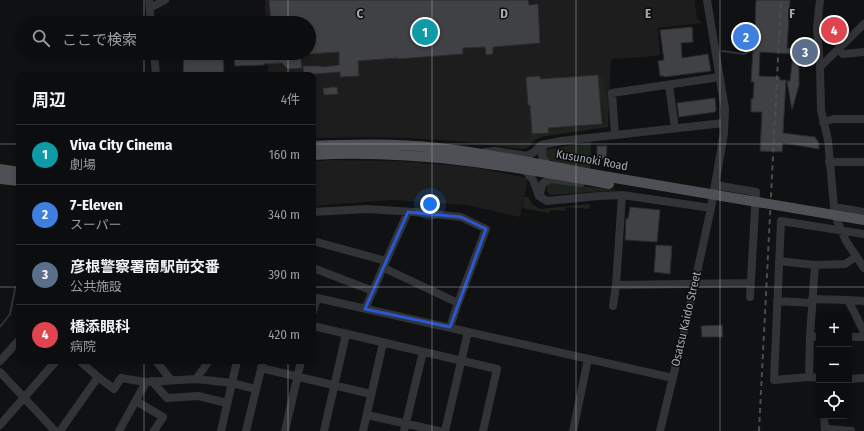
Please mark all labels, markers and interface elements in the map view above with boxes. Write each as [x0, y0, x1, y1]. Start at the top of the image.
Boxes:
text: C [357, 6, 364, 21]
text: D [500, 6, 508, 21]
text: E [645, 6, 651, 21]
text: F [789, 6, 795, 21]
pin: 4 [821, 15, 847, 45]
search box [16, 16, 316, 60]
pin: 1 [412, 17, 438, 47]
pin: 2 [733, 22, 759, 52]
icon: search [30, 27, 52, 49]
text: ここで検索 [62, 31, 137, 49]
pin: 3 [792, 37, 818, 67]
text: 周辺 [32, 90, 66, 111]
text: 4件 [281, 92, 300, 107]
text: Viva City Cinema [70, 136, 172, 154]
text: 1 [42, 147, 48, 162]
text: 160 m [269, 147, 300, 162]
street label: Kusunoki Road [555, 147, 629, 173]
text: 劇場 [70, 157, 96, 172]
your location [420, 194, 440, 214]
text: 7-Eleven [70, 196, 123, 214]
text: 2 [42, 207, 48, 222]
text: 340 m [268, 207, 300, 222]
text: スーパー [70, 217, 122, 232]
text: 彦根警察署南駅前交番 [70, 258, 220, 276]
text: 3 [42, 267, 48, 282]
text: 390 m [268, 267, 300, 282]
street label: Osatsu Kaido Street [668, 270, 704, 368]
text: 公共施設 [70, 279, 122, 294]
map controls [816, 311, 852, 419]
button: + [816, 311, 852, 347]
text: 橋添眼科 [70, 318, 130, 336]
text: 4 [42, 327, 48, 342]
text: 420 m [268, 327, 300, 342]
text: 病院 [70, 339, 96, 354]
button: − [816, 347, 852, 383]
button: locate [816, 383, 852, 419]

